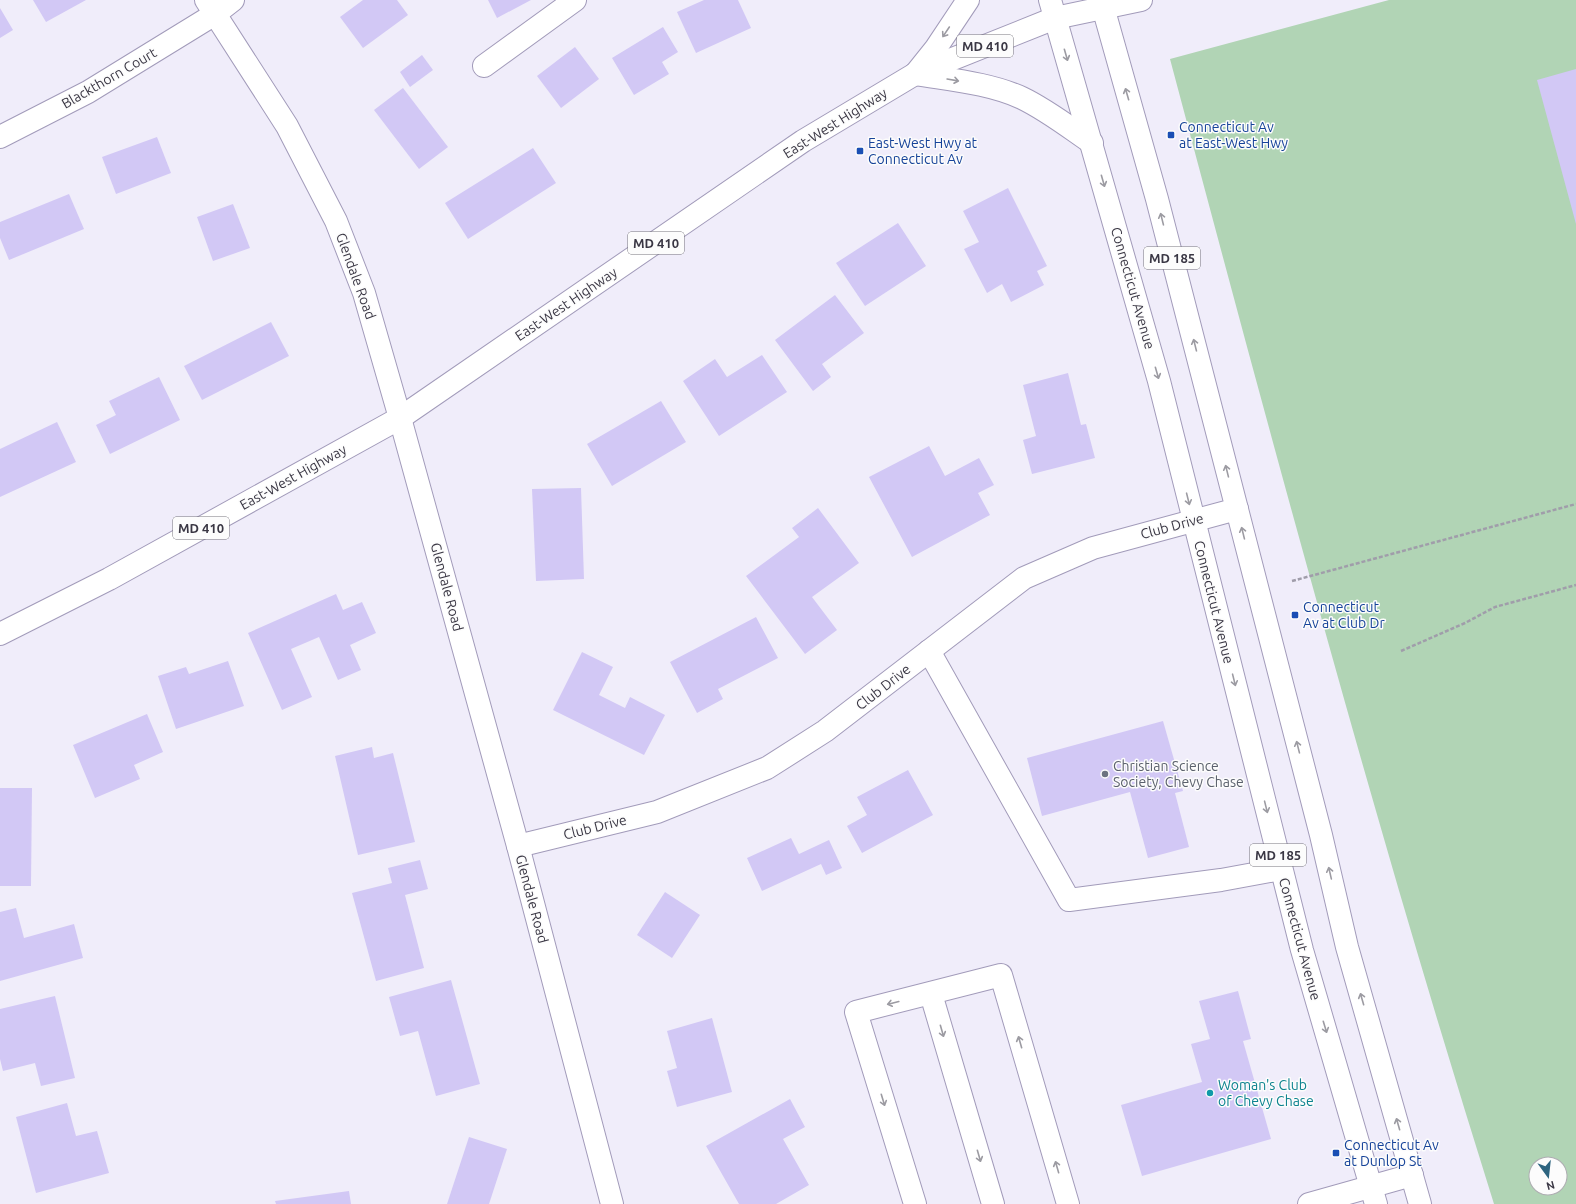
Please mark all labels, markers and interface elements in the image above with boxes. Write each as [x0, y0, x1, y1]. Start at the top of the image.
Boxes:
one-way arrow [942, 27, 950, 38]
road number: MD 410 [957, 35, 1013, 57]
street label: Blackthorn Court [59, 44, 160, 112]
one-way arrow [1063, 48, 1070, 61]
one-way arrow [947, 76, 960, 84]
street label: East-West Highway [780, 84, 890, 161]
one-way arrow [1123, 88, 1130, 101]
place label: Connecticut Av at East-West Hwy [1179, 119, 1288, 151]
marker: Connecticut Av at East-West Hwy [1166, 130, 1176, 140]
place label: East-West Hwy at Connecticut Av [868, 135, 978, 167]
marker: East-West Hwy at Connecticut Av [855, 146, 865, 156]
one-way arrow [1100, 174, 1107, 187]
one-way arrow [1158, 213, 1166, 226]
street label: Connecticut Avenue [1108, 225, 1158, 351]
street label: Glendale Road [333, 231, 379, 321]
road number: MD 410 [628, 232, 684, 254]
road number: MD 185 [1144, 247, 1200, 269]
street label: East-West Highway [512, 264, 620, 344]
one-way arrow [1191, 339, 1198, 352]
one-way arrow [1154, 366, 1161, 379]
street label: East-West Highway [237, 441, 349, 513]
one-way arrow [1223, 465, 1231, 478]
one-way arrow [1185, 493, 1192, 506]
street label: Club Drive [1139, 510, 1205, 542]
road number: MD 410 [173, 517, 229, 539]
one-way arrow [1239, 527, 1246, 540]
street label: Connecticut Avenue [1191, 539, 1237, 665]
street label: Glendale Road [428, 541, 466, 633]
place label: Connecticut Av at Club Dr [1303, 599, 1385, 631]
marker: Connecticut Av at Club Dr [1290, 610, 1300, 620]
street label: Club Drive [853, 661, 913, 713]
one-way arrow [1231, 674, 1239, 687]
one-way arrow [1294, 741, 1301, 754]
place label: Christian Science Society, Chevy Chase [1113, 758, 1244, 790]
marker: Christian Science Society, Chevy Chase [1100, 769, 1110, 779]
one-way arrow [1263, 800, 1270, 813]
street label: Club Drive [562, 811, 628, 843]
road number: MD 185 [1250, 844, 1306, 866]
street label: Glendale Road [513, 853, 551, 945]
one-way arrow [1326, 867, 1333, 880]
street label: Connecticut Avenue [1276, 876, 1324, 1002]
one-way arrow [1358, 993, 1365, 1006]
one-way arrow [887, 1000, 900, 1007]
one-way arrow [1322, 1020, 1329, 1033]
one-way arrow [939, 1024, 946, 1037]
one-way arrow [1016, 1036, 1023, 1049]
place label: Woman's Club of Chevy Chase [1218, 1077, 1314, 1109]
marker: Woman's Club of Chevy Chase [1205, 1088, 1215, 1098]
one-way arrow [880, 1094, 887, 1107]
one-way arrow [1393, 1118, 1401, 1131]
place label: Connecticut Av at Dunlop St [1344, 1137, 1439, 1169]
marker: Connecticut Av at Dunlop St [1331, 1148, 1341, 1158]
one-way arrow [975, 1149, 983, 1162]
north arrow [1528, 1156, 1568, 1196]
one-way arrow [1053, 1160, 1060, 1173]
text: N [1545, 1179, 1556, 1193]

